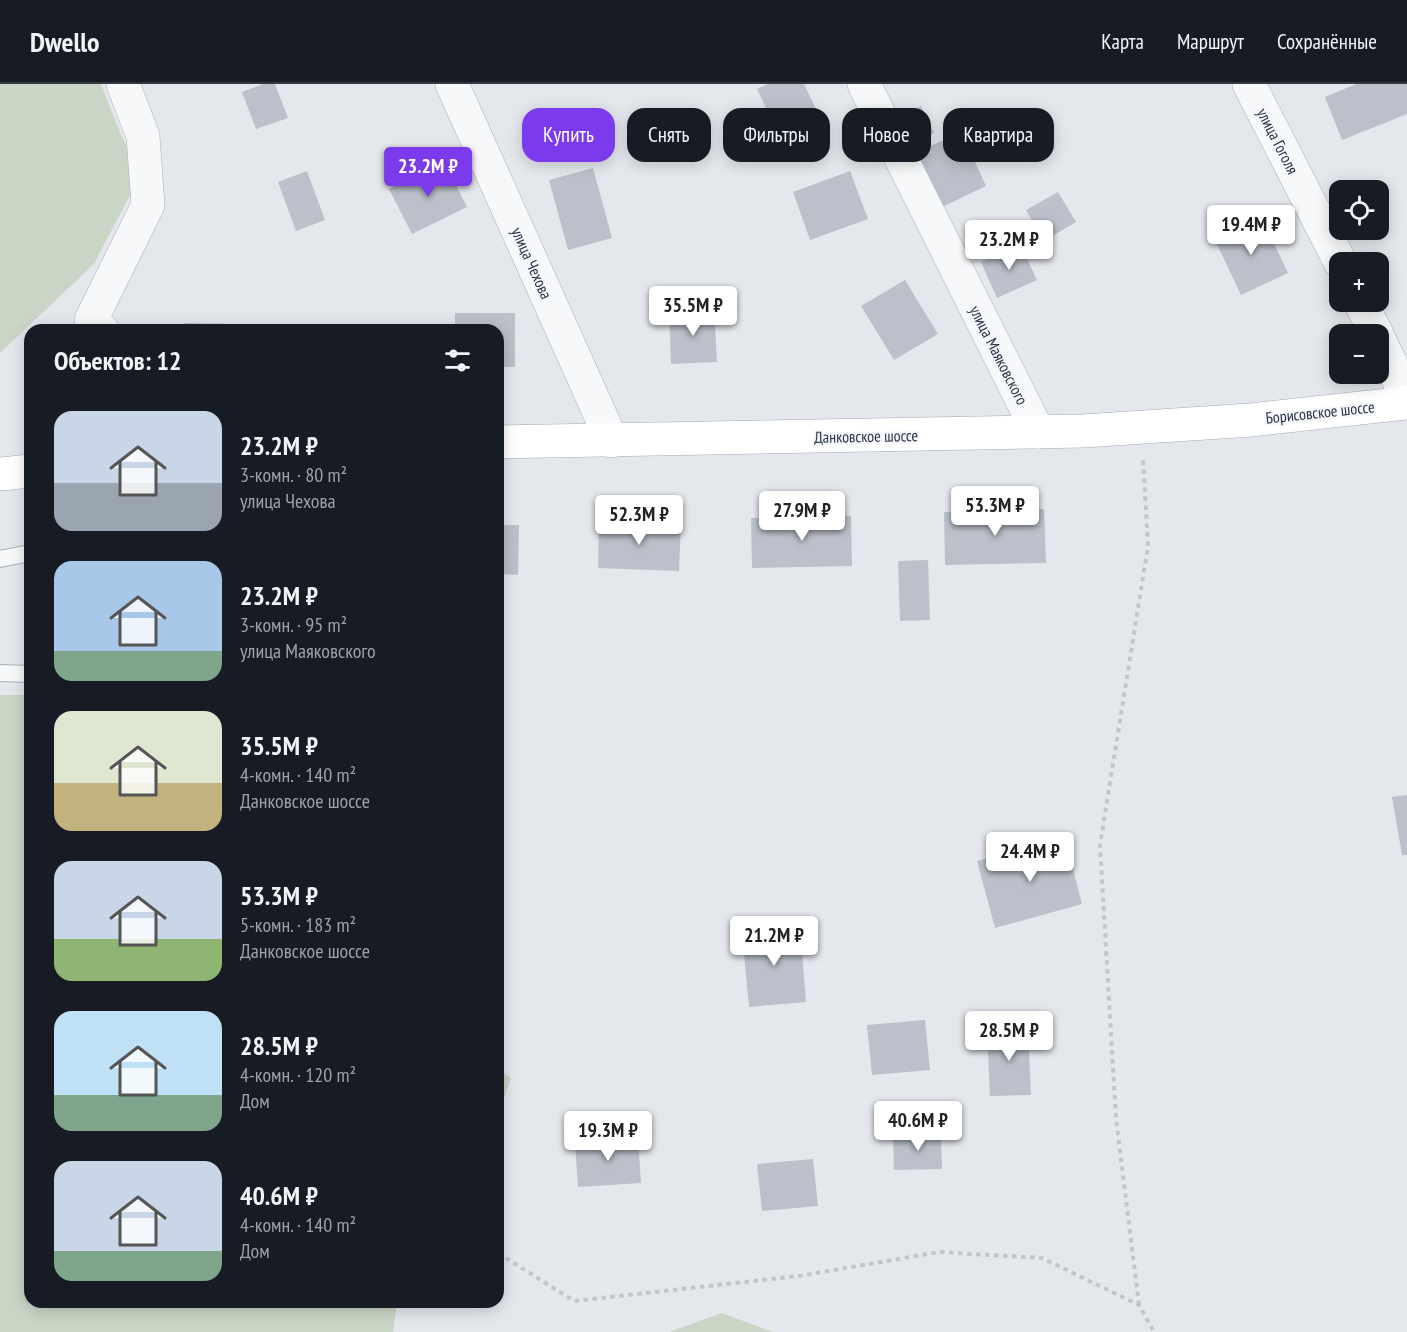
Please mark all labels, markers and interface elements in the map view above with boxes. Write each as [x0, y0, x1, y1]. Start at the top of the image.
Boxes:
text: Dwello [30, 23, 100, 60]
text: Карта [1101, 28, 1144, 55]
text: Маршрут [1177, 28, 1244, 55]
text: Сохранённые [1277, 28, 1377, 55]
street label: улица Гоголя [1253, 105, 1303, 177]
chip: Купить [522, 108, 615, 162]
chip: Снять [627, 108, 711, 162]
chip: Фильтры [723, 108, 830, 162]
chip: Новое [842, 108, 931, 162]
chip: Квартира [943, 108, 1054, 162]
pin: 23.2M ₽ [373, 147, 483, 198]
text: 23.2M ₽ [398, 153, 458, 179]
map controls [1329, 180, 1389, 384]
button: locate [1329, 180, 1389, 240]
pin: 19.4M ₽ [1196, 205, 1306, 256]
text: 19.4M ₽ [1221, 211, 1281, 237]
pin: 23.2M ₽ [954, 220, 1064, 271]
street label: улица Чехова [507, 224, 557, 302]
text: 23.2M ₽ [979, 226, 1039, 252]
button: + [1329, 252, 1389, 312]
pin: 35.5M ₽ [638, 286, 748, 337]
text: 35.5M ₽ [663, 292, 723, 318]
street label: улица Маяковского [965, 302, 1033, 408]
button: − [1329, 324, 1389, 384]
text: Объектов: 12 [54, 344, 181, 377]
icon: filters [441, 344, 474, 377]
street label: Борисовское шоссе [1265, 396, 1375, 428]
street label: Данковское шоссе [814, 425, 918, 447]
text: 23.2M ₽ [240, 429, 318, 462]
icon: home [102, 435, 174, 507]
text: 3-комн. · 80 m² [240, 462, 347, 488]
pin: 53.3M ₽ [940, 486, 1050, 537]
text: улица Чехова [240, 488, 336, 514]
pin: 27.9M ₽ [747, 491, 857, 542]
text: 53.3M ₽ [965, 492, 1025, 518]
pin: 52.3M ₽ [584, 495, 694, 546]
text: 27.9M ₽ [773, 497, 831, 523]
text: 52.3M ₽ [609, 501, 669, 527]
text: 23.2M ₽ [240, 579, 318, 612]
icon: home [102, 585, 174, 657]
text: 3-комн. · 95 m² [240, 612, 347, 638]
text: улица Маяковского [240, 638, 376, 664]
text: 35.5M ₽ [240, 729, 318, 762]
icon: home [102, 735, 174, 807]
text: 4-комн. · 140 m² [240, 762, 356, 788]
text: Данковское шоссе [240, 788, 370, 814]
pin: 24.4M ₽ [975, 832, 1085, 883]
text: 24.4M ₽ [1000, 838, 1060, 864]
text: 53.3M ₽ [240, 879, 318, 912]
icon: home [102, 885, 174, 957]
text: 5-комн. · 183 m² [240, 912, 356, 938]
pin: 21.2M ₽ [719, 916, 829, 967]
text: 21.2M ₽ [744, 922, 804, 948]
text: Данковское шоссе [240, 938, 370, 964]
pin: 28.5M ₽ [954, 1011, 1064, 1062]
text: 28.5M ₽ [979, 1017, 1039, 1043]
text: 28.5M ₽ [240, 1029, 318, 1062]
icon: home [102, 1035, 174, 1107]
text: 4-комн. · 120 m² [240, 1062, 356, 1088]
text: Дом [240, 1088, 270, 1114]
pin: 40.6M ₽ [863, 1101, 973, 1152]
text: 40.6M ₽ [888, 1107, 948, 1133]
pin: 19.3M ₽ [553, 1111, 663, 1162]
text: 19.3M ₽ [578, 1117, 638, 1143]
text: 40.6M ₽ [240, 1179, 318, 1212]
icon: home [102, 1185, 174, 1257]
text: 4-комн. · 140 m² [240, 1212, 356, 1238]
text: Дом [240, 1238, 270, 1264]

